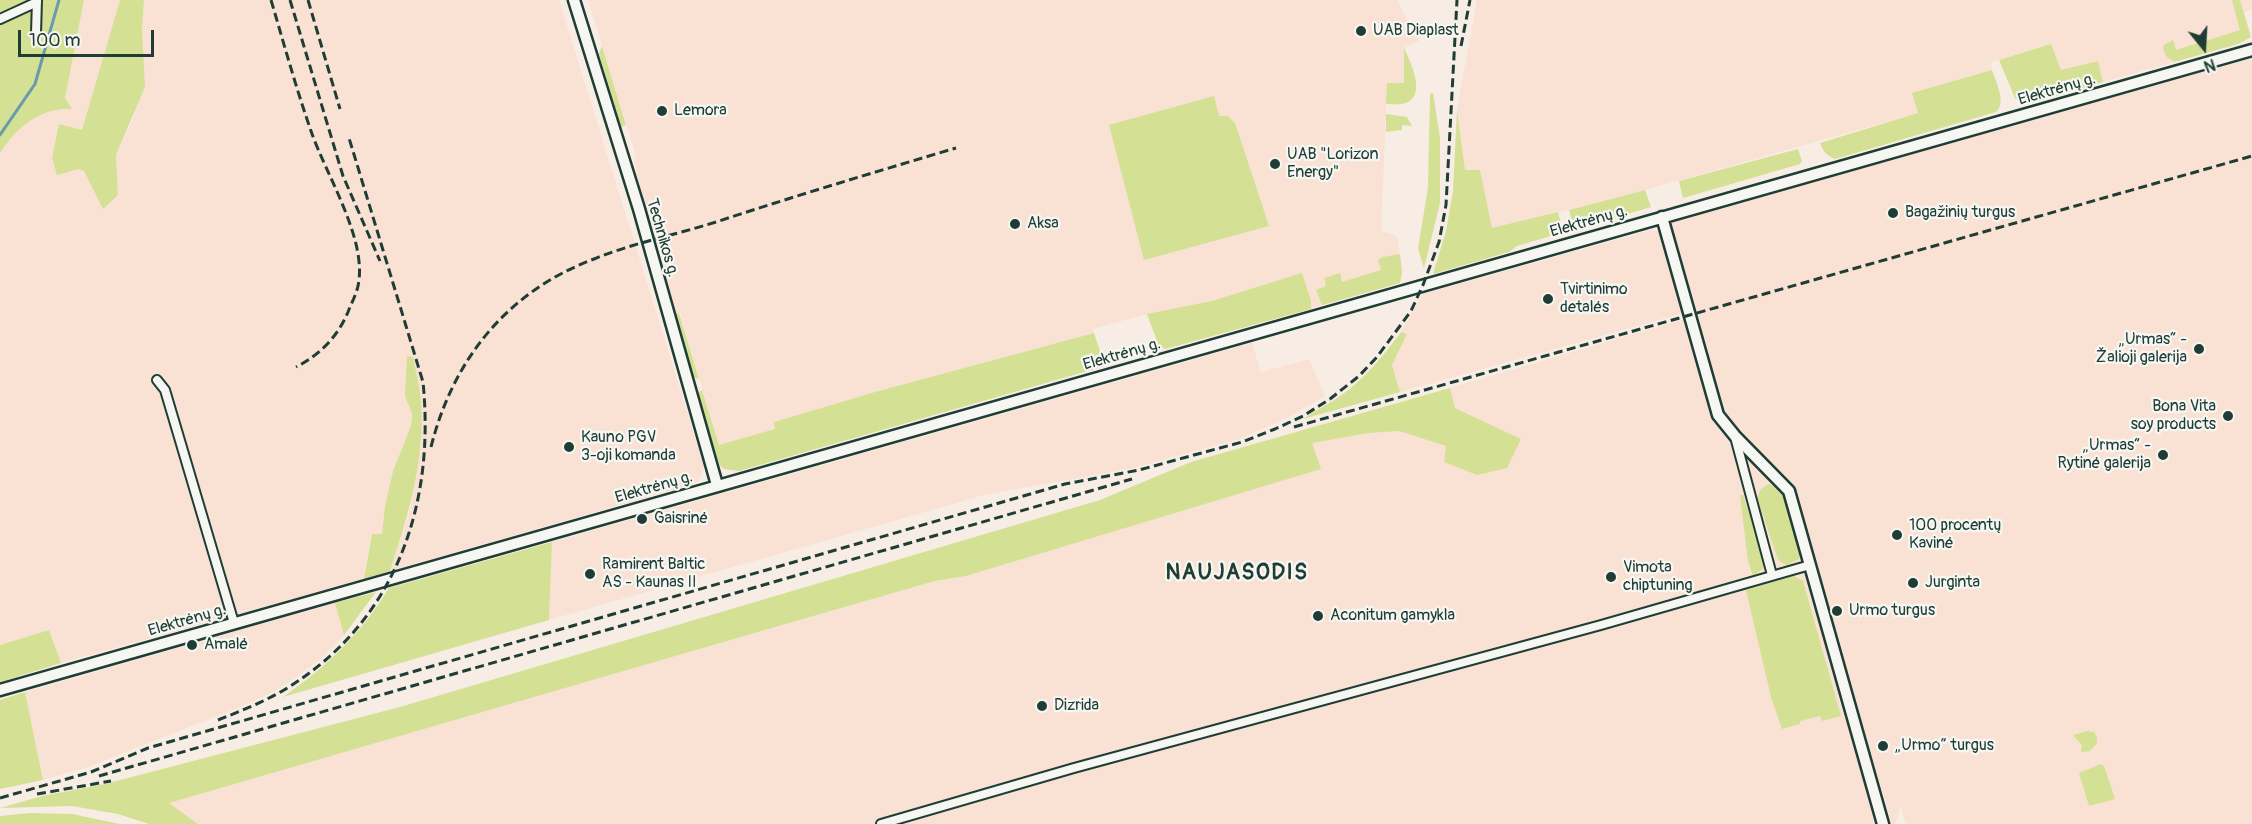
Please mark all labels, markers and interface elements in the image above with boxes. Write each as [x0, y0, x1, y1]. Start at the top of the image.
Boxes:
scale bar [21, 18, 158, 56]
north arrow [2174, 18, 2234, 78]
place label: UAB Diaplast [1373, 21, 1459, 41]
marker: UAB Diaplast [1354, 24, 1368, 38]
text: 100 m [29, 29, 81, 52]
text: N [2201, 54, 2218, 76]
street label: Elektrėnų g. [2016, 70, 2098, 110]
place label: Lemora [674, 101, 727, 121]
marker: Lemora [655, 104, 669, 118]
place label: UAB "Lorizon Energy" [1287, 145, 1379, 183]
marker: UAB "Lorizon Energy" [1268, 157, 1282, 171]
street label: Technikos g. [642, 197, 682, 279]
street label: Elektrėnų g. [1548, 202, 1630, 242]
place label: Bagažinių turgus [1905, 203, 2015, 223]
marker: Bagažinių turgus [1886, 206, 1900, 220]
place label: Aksa [1027, 214, 1059, 234]
marker: Aksa [1008, 217, 1022, 231]
place label: Tvirtinimo detalės [1560, 280, 1628, 318]
marker: Tvirtinimo detalės [1541, 292, 1555, 306]
place label: „Urmas“ - Žalioji galerija [2096, 330, 2187, 368]
street label: Elektrėnų g. [1081, 335, 1163, 375]
marker: „Urmas“ - Žalioji galerija [2192, 342, 2206, 356]
place label: Bona Vita soy products [2131, 397, 2216, 435]
marker: Bona Vita soy products [2221, 409, 2235, 423]
place label: Kauno PGV 3-oji komanda [581, 428, 676, 466]
place label: „Urmas“ - Rytinė galerija [2058, 436, 2151, 474]
marker: Kauno PGV 3-oji komanda [562, 440, 576, 454]
marker: „Urmas“ - Rytinė galerija [2156, 448, 2170, 462]
street label: Elektrėnų g. [613, 468, 695, 508]
place label: Gaisrinė [654, 509, 708, 529]
marker: Gaisrinė [635, 512, 649, 526]
place label: 100 procentų Kavinė [1909, 516, 2001, 554]
marker: 100 procentų Kavinė [1890, 528, 1904, 542]
place label: Ramirent Baltic AS - Kaunas II [602, 555, 705, 593]
place label: Vimota chiptuning [1623, 558, 1693, 596]
district label: NAUJASODIS [1165, 560, 1309, 586]
marker: Ramirent Baltic AS - Kaunas II [583, 567, 597, 581]
marker: Vimota chiptuning [1604, 570, 1618, 584]
place label: Jurginta [1925, 573, 1980, 593]
marker: Jurginta [1906, 576, 1920, 590]
street label: Elektrėnų g. [146, 601, 228, 641]
place label: Urmo turgus [1849, 601, 1935, 621]
marker: Urmo turgus [1830, 604, 1844, 618]
place label: Aconitum gamykla [1330, 606, 1455, 626]
marker: Aconitum gamykla [1311, 609, 1325, 623]
place label: Amalė [204, 635, 248, 655]
marker: Amalė [185, 638, 199, 652]
place label: Dizrida [1054, 696, 1099, 716]
marker: Dizrida [1035, 699, 1049, 713]
place label: „Urmo“ turgus [1895, 736, 1994, 756]
marker: „Urmo“ turgus [1876, 739, 1890, 753]

